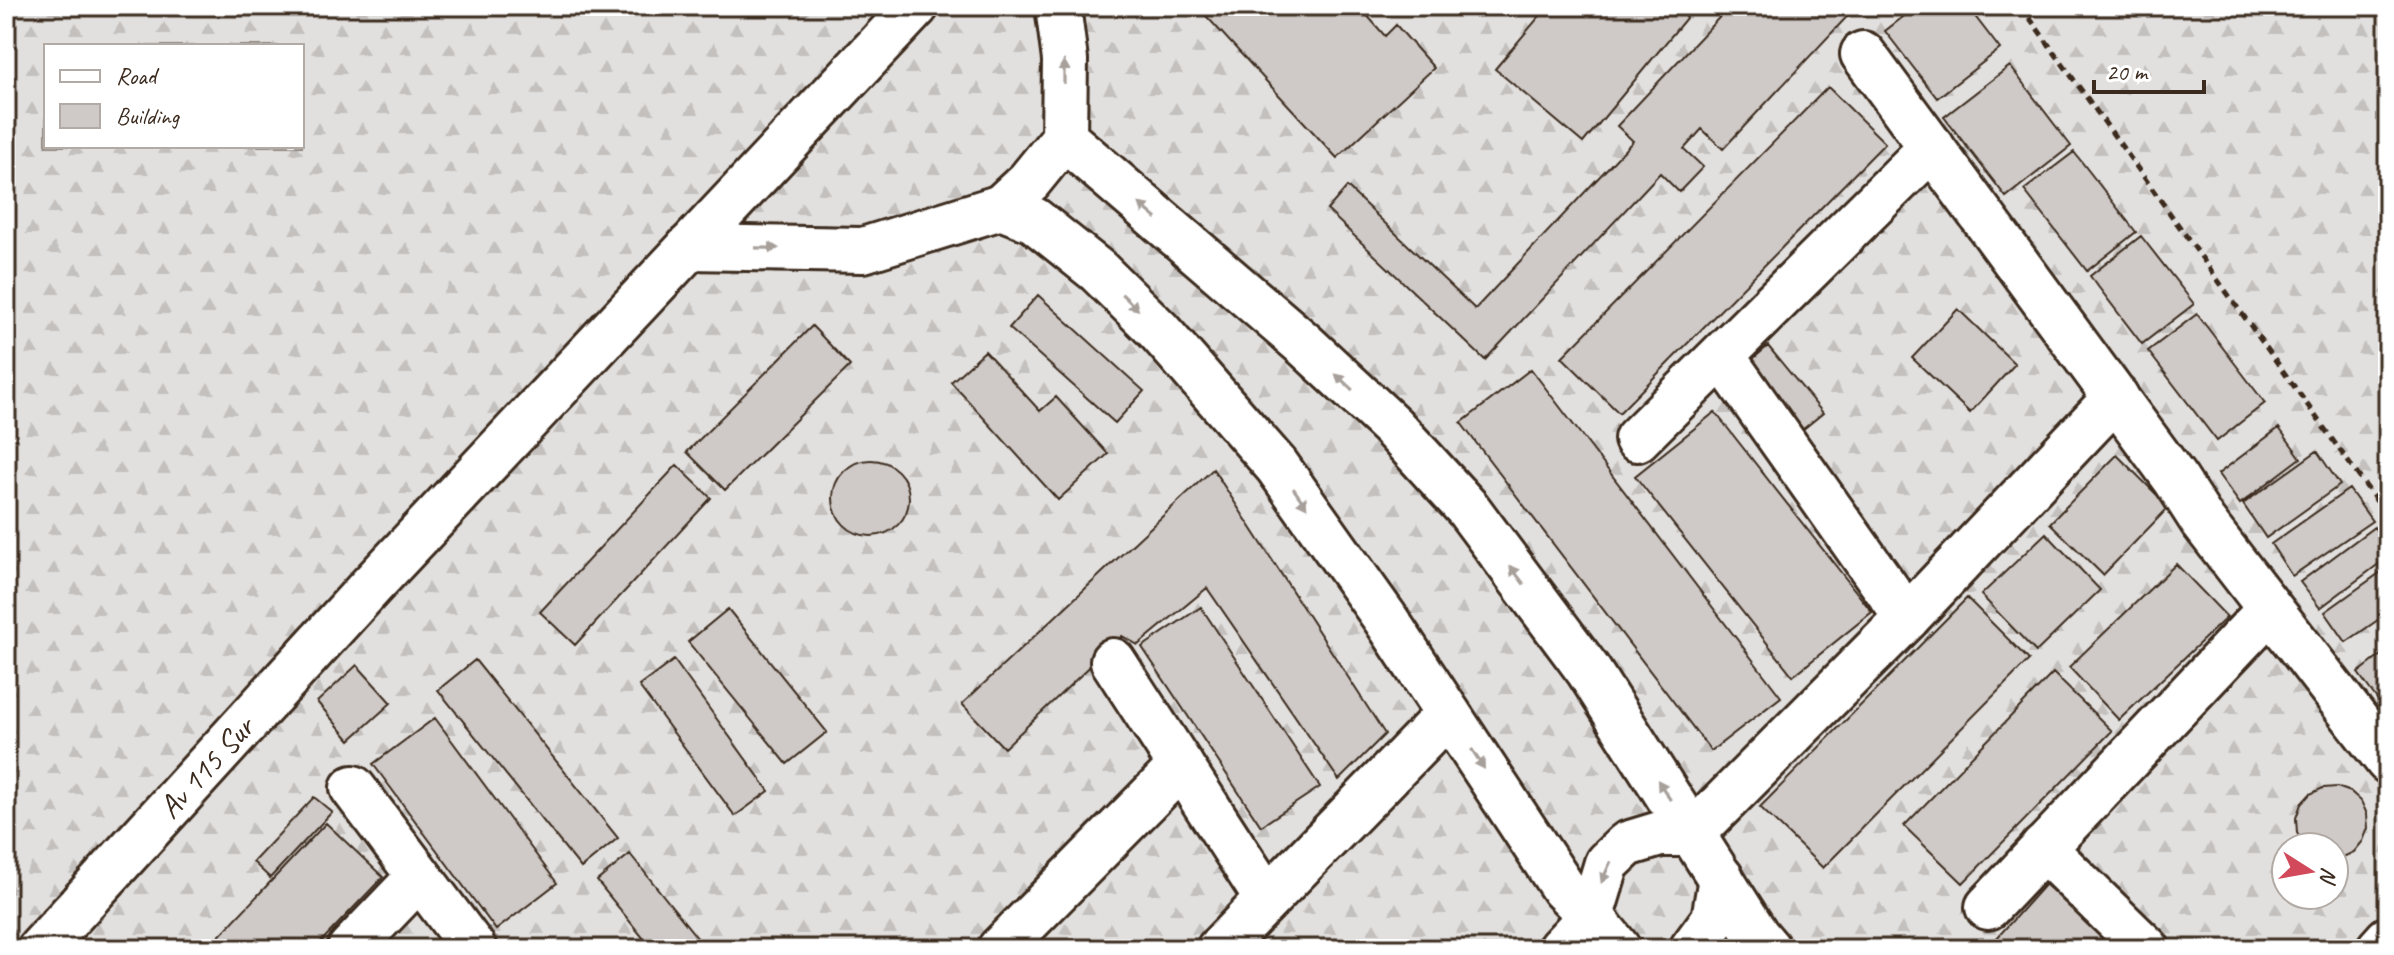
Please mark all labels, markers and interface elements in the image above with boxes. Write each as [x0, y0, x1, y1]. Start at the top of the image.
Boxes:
legend [44, 44, 304, 148]
scale bar [2094, 44, 2204, 94]
text: 20 m [2106, 57, 2149, 87]
one-way arrow [1058, 59, 1070, 84]
text: Road [116, 61, 160, 91]
text: Building [116, 101, 181, 131]
one-way arrow [1139, 203, 1159, 220]
one-way arrow [755, 242, 780, 255]
one-way arrow [1120, 292, 1139, 311]
one-way arrow [1335, 373, 1354, 391]
one-way arrow [1292, 487, 1308, 509]
one-way arrow [1510, 565, 1526, 586]
street label: Av 115 Sur [149, 705, 265, 827]
one-way arrow [1470, 748, 1484, 770]
one-way arrow [1657, 779, 1672, 800]
north arrow [2270, 831, 2350, 911]
one-way arrow [1599, 860, 1612, 883]
text: N [2313, 865, 2344, 887]

